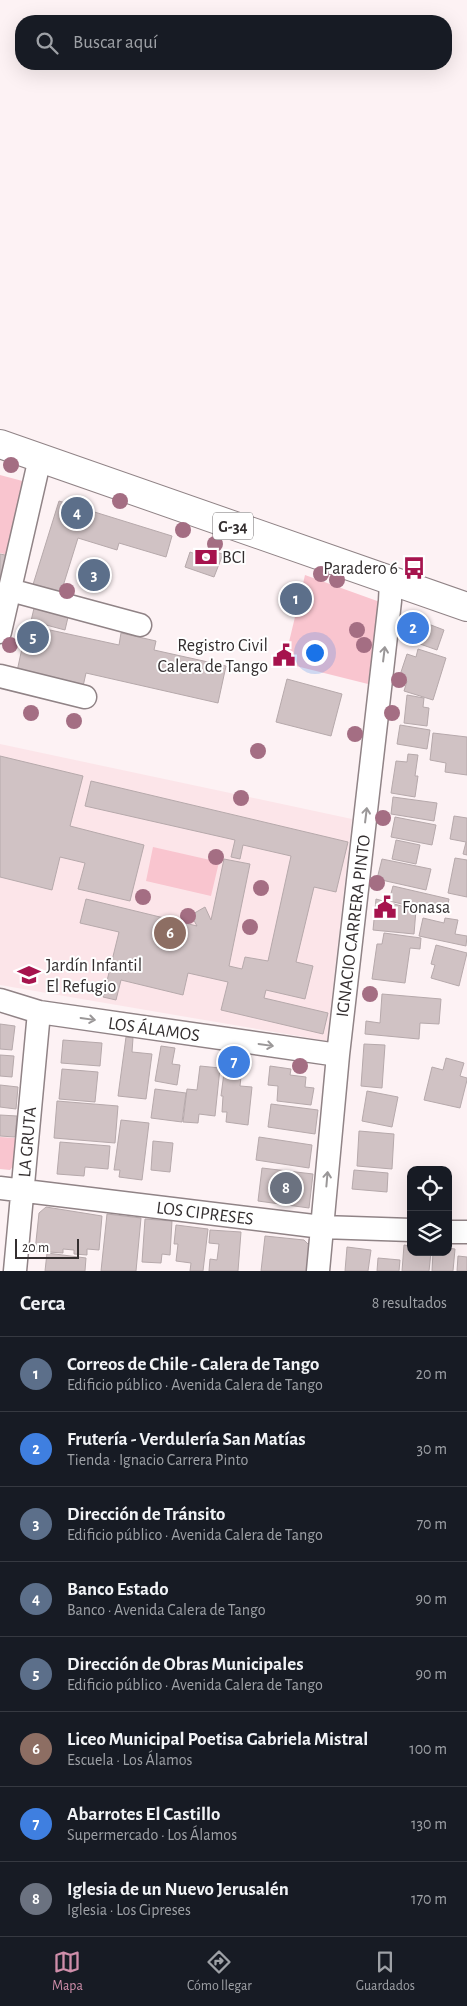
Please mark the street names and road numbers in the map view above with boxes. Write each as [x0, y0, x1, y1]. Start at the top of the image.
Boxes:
road number: G-34 [213, 512, 253, 540]
street label: IGNACIO CARRERA PINTO [334, 834, 374, 1018]
street label: LOS ÁLAMOS [107, 1012, 201, 1045]
street label: LA GRUTA [16, 1105, 40, 1178]
street label: LOS CIPRESES [155, 1199, 254, 1229]

